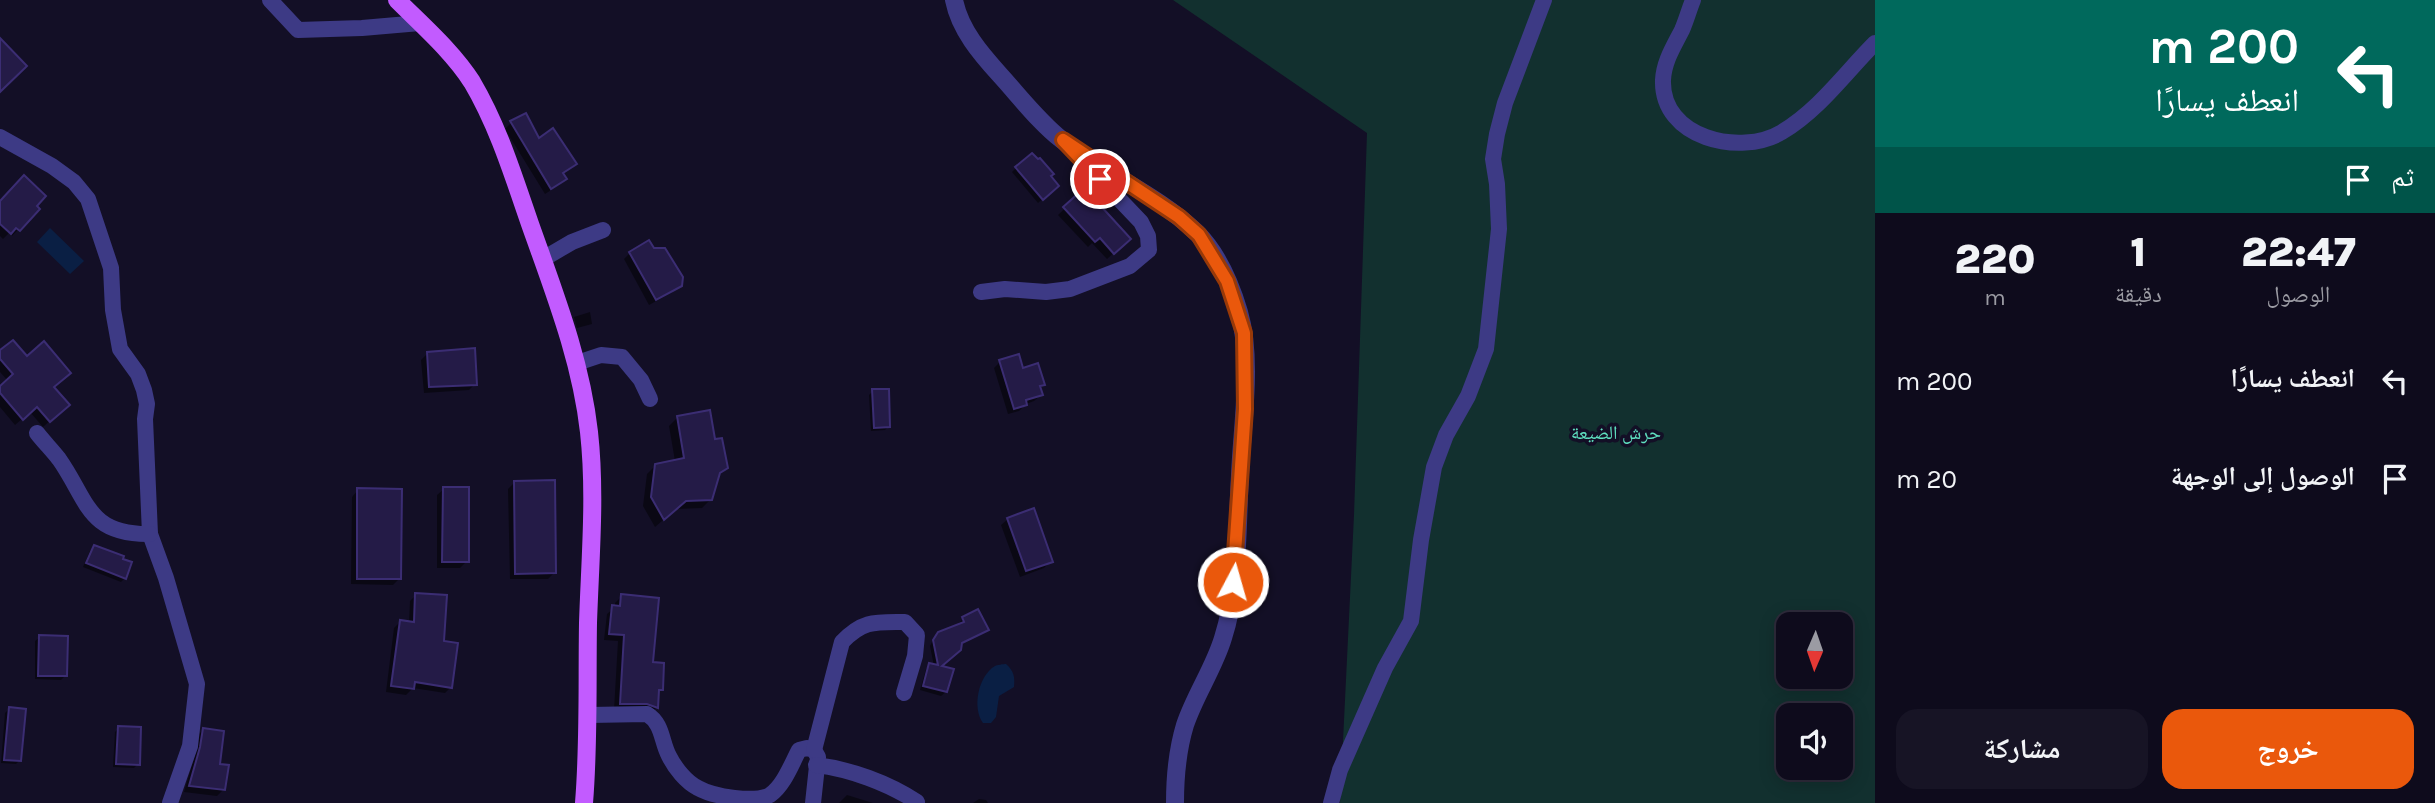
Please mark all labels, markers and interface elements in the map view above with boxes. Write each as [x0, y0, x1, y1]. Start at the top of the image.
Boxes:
text: 200 m [2148, 18, 2299, 75]
icon: left [2323, 28, 2414, 119]
text: انعطف يسارًا [2155, 82, 2299, 119]
pin [1070, 149, 1130, 209]
icon: arrive [1081, 160, 1119, 198]
icon: arrive [2339, 161, 2377, 199]
text: ثم [2391, 162, 2414, 193]
text: 1 [2130, 227, 2146, 277]
text: 22:47 [2241, 227, 2356, 277]
text: 220 [1954, 234, 2036, 284]
text: دقيقة [2115, 281, 2162, 308]
text: الوصول [2267, 281, 2330, 308]
text: m [1984, 284, 2006, 311]
icon: left [2376, 362, 2414, 400]
text: انعطف يسارًا [2231, 363, 2355, 394]
text: 200 m [1896, 366, 1972, 397]
park label: حرش الضيعة [1571, 422, 1661, 444]
icon: arrive [2376, 460, 2414, 498]
text: الوصول إلى الوجهة [2171, 461, 2355, 492]
text: 20 m [1896, 464, 1957, 495]
position arrow [1196, 545, 1270, 619]
north arrow [1776, 612, 1853, 690]
map controls [1776, 612, 1853, 780]
button: sound [1776, 703, 1853, 780]
button: مشاركة [1896, 709, 2148, 789]
button: خروج [2162, 709, 2414, 789]

